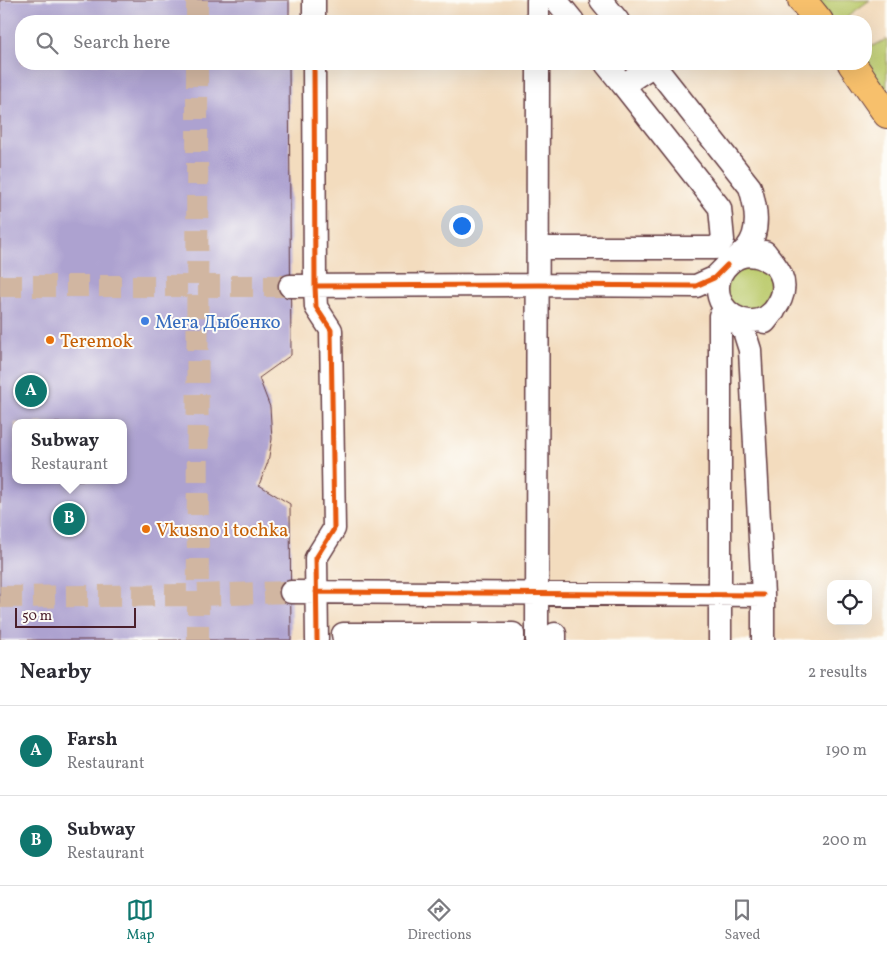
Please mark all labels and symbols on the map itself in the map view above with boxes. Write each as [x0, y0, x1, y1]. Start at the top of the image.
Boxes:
your location [449, 213, 475, 239]
place label: Мега Дыбенко [155, 310, 281, 336]
marker: Мега Дыбенко [139, 315, 151, 327]
place label: Teremok [60, 329, 133, 355]
marker: Teremok [44, 334, 56, 346]
pin: A [15, 372, 47, 410]
pin: B [53, 500, 85, 538]
place label: Vkusno i tochka [156, 518, 289, 544]
marker: Vkusno i tochka [140, 523, 152, 535]
scale bar [15, 605, 136, 628]

